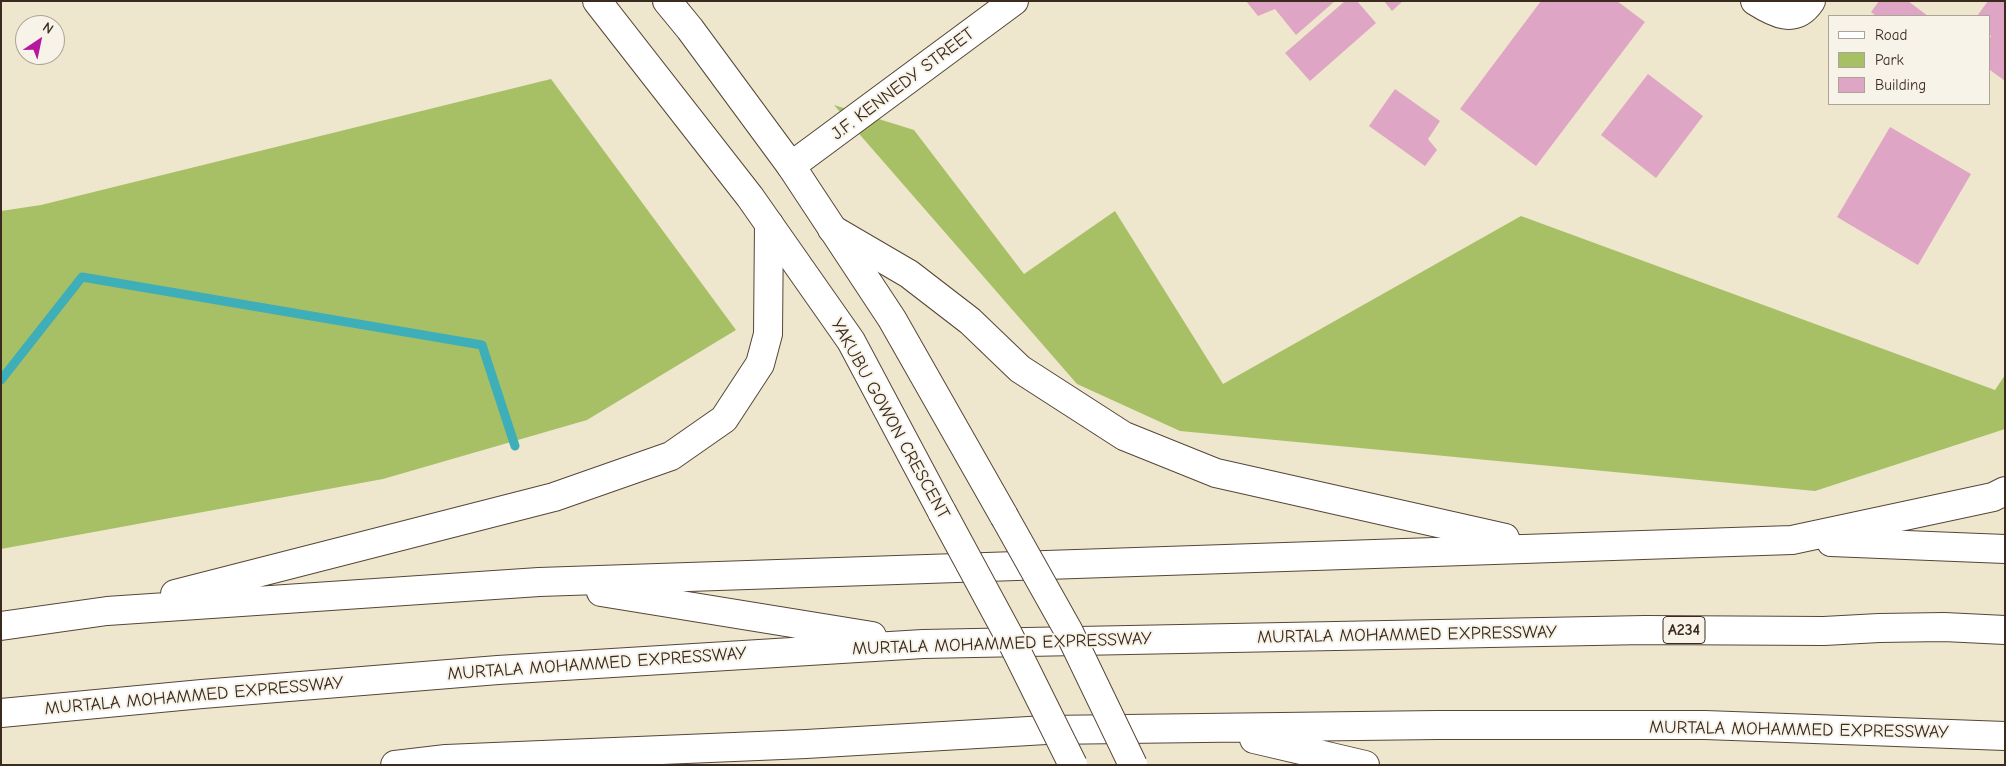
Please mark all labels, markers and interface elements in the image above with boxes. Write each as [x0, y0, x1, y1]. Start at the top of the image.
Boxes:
north arrow [15, 15, 65, 65]
legend [1828, 15, 1991, 105]
text: N [40, 18, 57, 38]
street label: J.F. KENNEDY STREET [827, 23, 979, 145]
text: Road [1875, 26, 1907, 44]
text: Park [1875, 51, 1904, 69]
text: Building [1875, 76, 1926, 94]
street label: YAKUBU GOWON CRESCENT [826, 315, 954, 523]
road number: A234 [1663, 616, 1705, 644]
street label: MURTALA MOHAMMED EXPRESSWAY [1257, 622, 1557, 648]
street label: MURTALA MOHAMMED EXPRESSWAY [852, 628, 1152, 660]
street label: MURTALA MOHAMMED EXPRESSWAY [447, 643, 747, 685]
street label: MURTALA MOHAMMED EXPRESSWAY [44, 672, 344, 720]
street label: MURTALA MOHAMMED EXPRESSWAY [1649, 717, 1949, 743]

